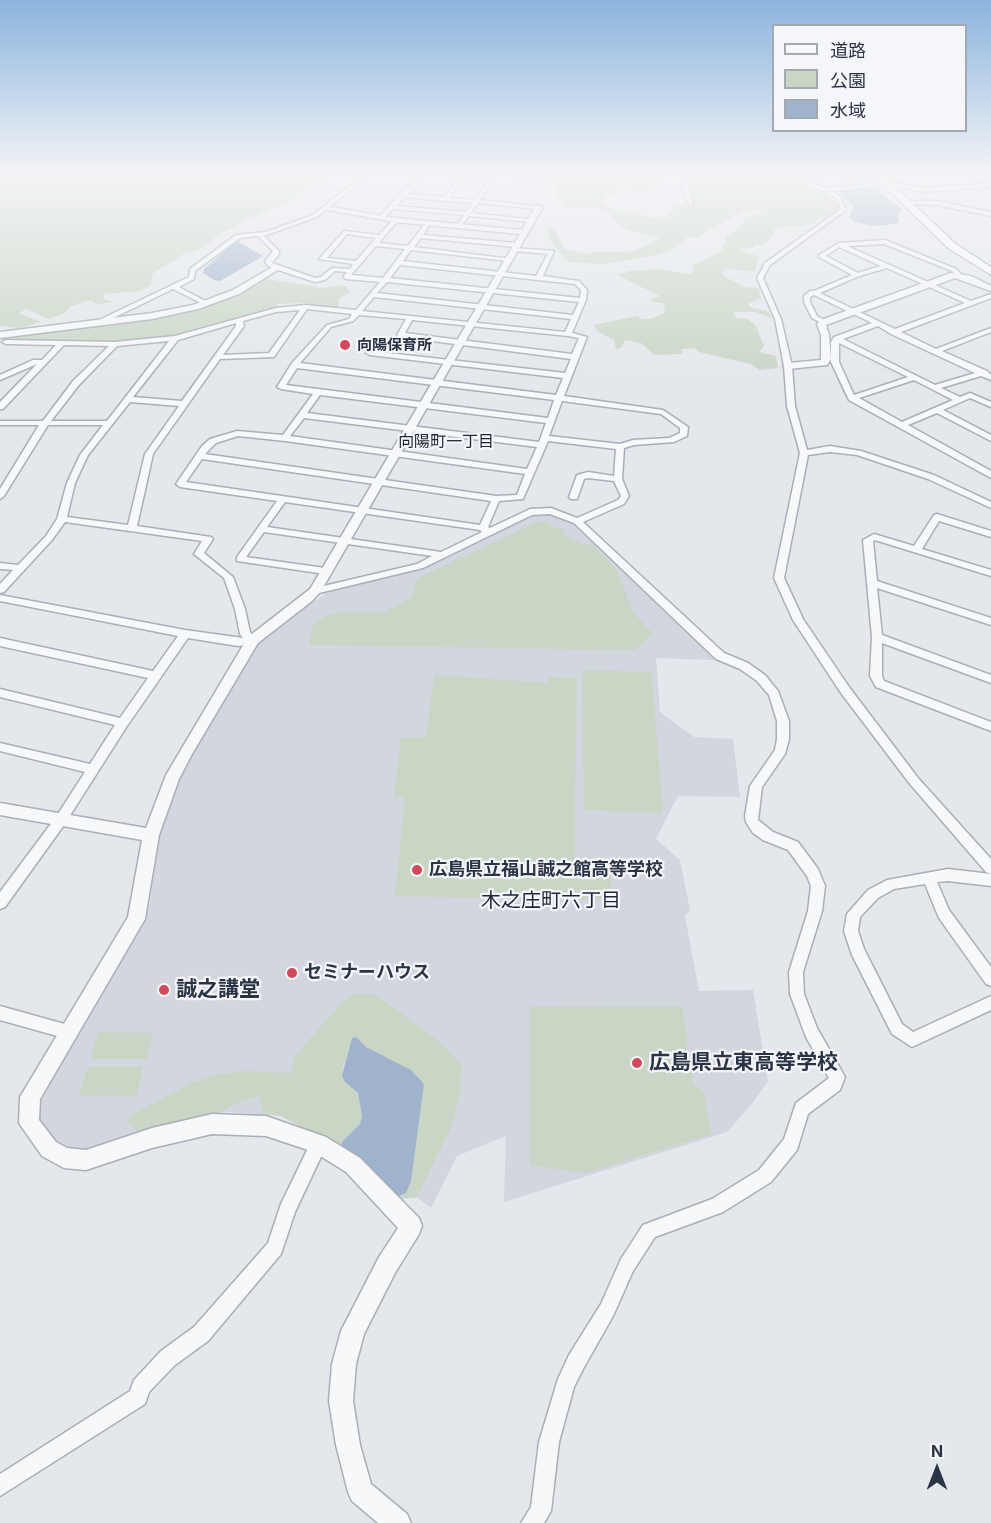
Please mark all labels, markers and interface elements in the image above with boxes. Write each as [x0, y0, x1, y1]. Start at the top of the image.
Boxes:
legend [772, 24, 967, 132]
text: 道路 [830, 40, 866, 61]
text: 公園 [830, 70, 866, 91]
text: 水域 [830, 100, 866, 121]
place label: 向陽保育所 [357, 336, 432, 354]
marker: 向陽保育所 [338, 338, 352, 352]
district label: 向陽町一丁目 [398, 432, 494, 452]
place label: 広島県立福山誠之館高等学校 [429, 859, 663, 881]
marker: 広島県立福山誠之館高等学校 [410, 863, 424, 877]
district label: 木之庄町六丁目 [481, 889, 621, 913]
place label: セミナーハウス [304, 962, 430, 984]
marker: セミナーハウス [285, 966, 299, 980]
place label: 誠之講堂 [176, 977, 260, 1003]
marker: 誠之講堂 [157, 983, 171, 997]
place label: 広島県立東高等学校 [649, 1050, 838, 1076]
marker: 広島県立東高等学校 [630, 1056, 644, 1070]
north arrow [907, 1439, 967, 1499]
text: N [931, 1441, 943, 1461]

